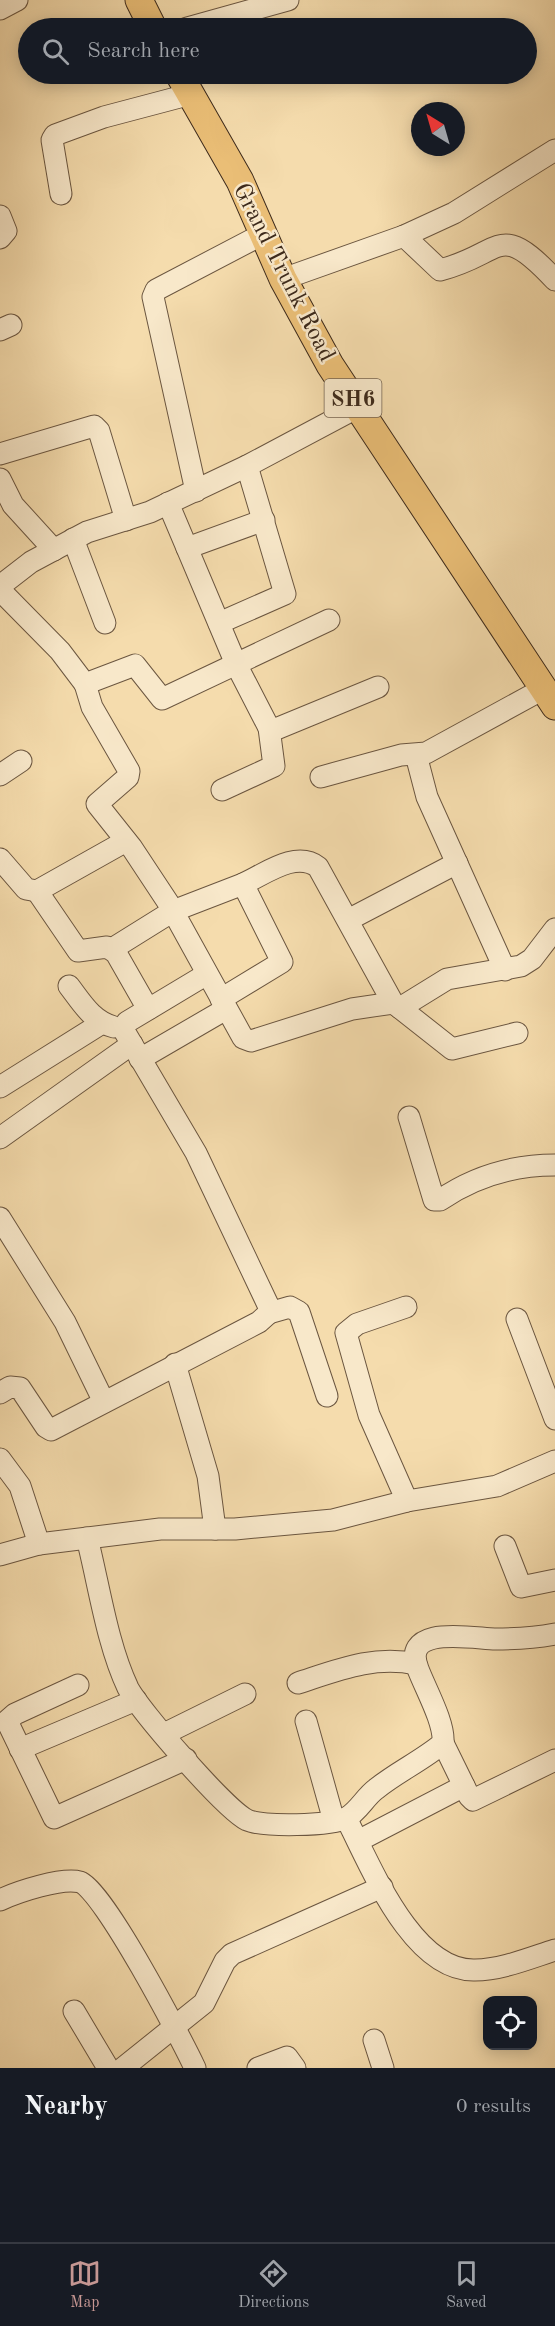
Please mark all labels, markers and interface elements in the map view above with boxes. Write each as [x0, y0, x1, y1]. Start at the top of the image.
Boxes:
search box [18, 18, 537, 84]
icon: search [39, 35, 72, 68]
text: Search here [87, 40, 200, 62]
north arrow [411, 102, 465, 156]
street label: Grand Trunk Road [228, 180, 339, 366]
road number: SH6 [324, 379, 382, 417]
map controls [483, 1996, 537, 2050]
button: locate [483, 1996, 537, 2050]
text: Nearby [24, 2094, 108, 2120]
text: 0 results [456, 2097, 531, 2117]
tab: Map [68, 2257, 101, 2313]
tab: Directions [238, 2257, 309, 2313]
tab: Saved [446, 2257, 487, 2313]

